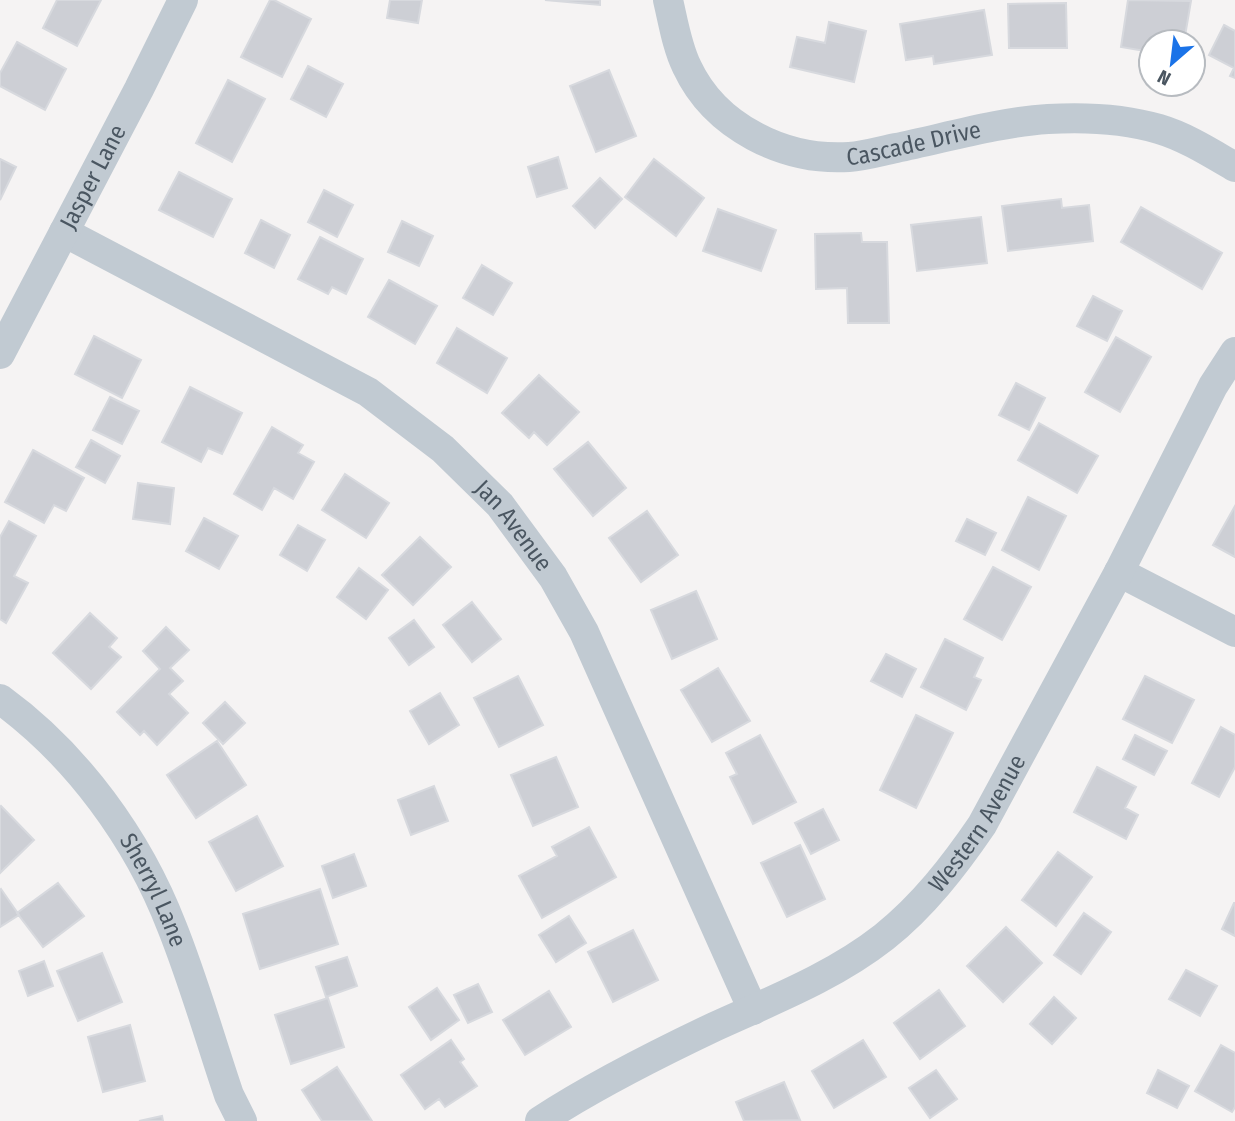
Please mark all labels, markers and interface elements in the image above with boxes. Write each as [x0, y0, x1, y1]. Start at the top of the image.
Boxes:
north arrow [1137, 28, 1207, 98]
text: N [1154, 65, 1175, 90]
street label: Cascade Drive [845, 115, 983, 171]
street label: Jasper Lane [54, 120, 132, 234]
street label: Jan Avenue [469, 474, 558, 577]
street label: Western Avenue [923, 750, 1031, 898]
street label: Sherryl Lane [114, 828, 192, 951]

